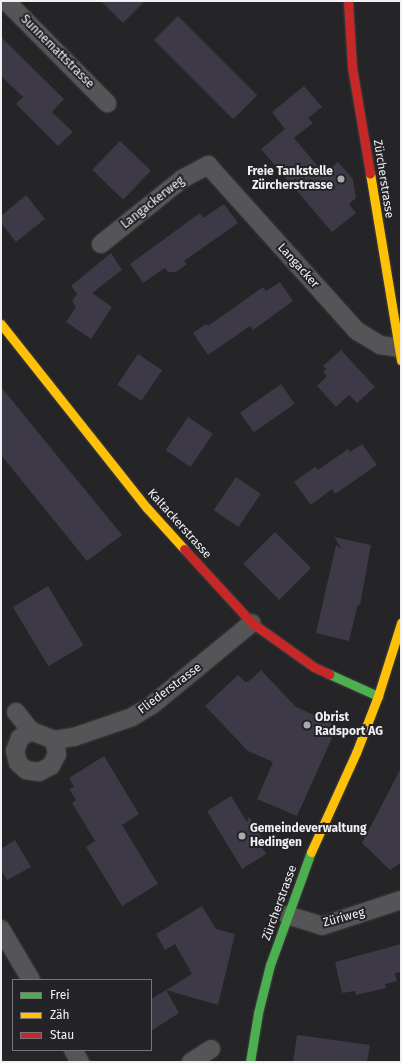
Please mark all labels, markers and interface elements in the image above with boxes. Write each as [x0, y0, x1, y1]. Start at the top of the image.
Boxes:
street label: Sunnemattstrasse [17, 12, 97, 92]
street label: Zürcherstrasse [370, 139, 396, 219]
place label: Freie Tankstelle Zürcherstrasse [247, 165, 333, 193]
street label: Langackerweg [119, 174, 187, 232]
marker: Freie Tankstelle Zürcherstrasse [336, 174, 346, 184]
street label: Langacker [274, 241, 322, 291]
street label: Kaltackerstrasse [144, 486, 214, 562]
street label: Fliederstrasse [135, 661, 205, 717]
place label: Obrist Radsport AG [315, 711, 383, 739]
marker: Obrist Radsport AG [302, 720, 312, 730]
place label: Gemeindeverwaltung Hedingen [250, 822, 367, 850]
marker: Gemeindeverwaltung Hedingen [237, 831, 247, 841]
street label: Zürcherstrasse [260, 863, 300, 943]
street label: Züriweg [322, 906, 366, 930]
legend [12, 979, 152, 1051]
text: Frei [50, 988, 70, 1002]
text: Zäh [50, 1008, 70, 1022]
text: Stau [50, 1028, 74, 1042]

